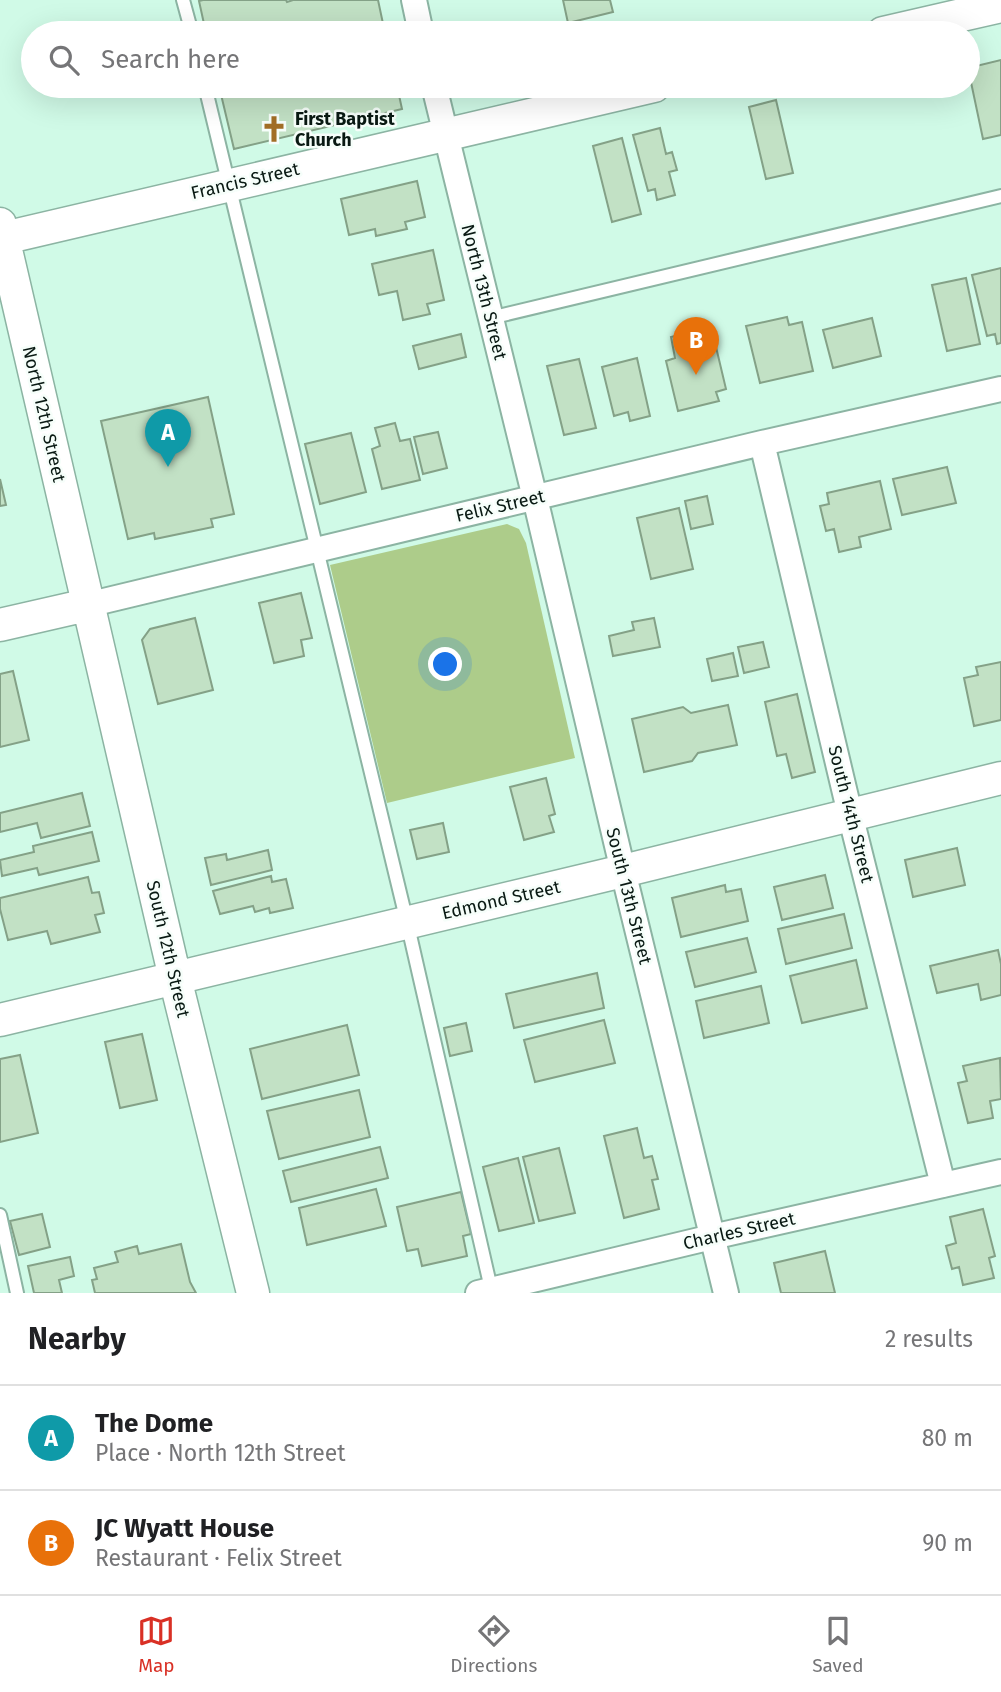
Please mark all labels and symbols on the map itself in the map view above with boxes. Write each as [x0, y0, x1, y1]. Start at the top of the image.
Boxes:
place label: First Baptist Church [295, 108, 396, 151]
church icon: First Baptist Church [259, 114, 289, 144]
street label: Francis Street [189, 158, 302, 204]
street label: North 13th Street [457, 222, 512, 363]
pin: B [673, 317, 719, 375]
street label: North 12th Street [18, 344, 70, 485]
pin: A [145, 409, 191, 467]
street label: Felix Street [453, 485, 547, 527]
your location [428, 647, 462, 681]
street label: South 14th Street [823, 743, 879, 885]
street label: South 13th Street [601, 825, 657, 967]
street label: Edmond Street [440, 876, 563, 924]
street label: South 12th Street [142, 878, 195, 1020]
street label: Charles Street [681, 1207, 798, 1255]

